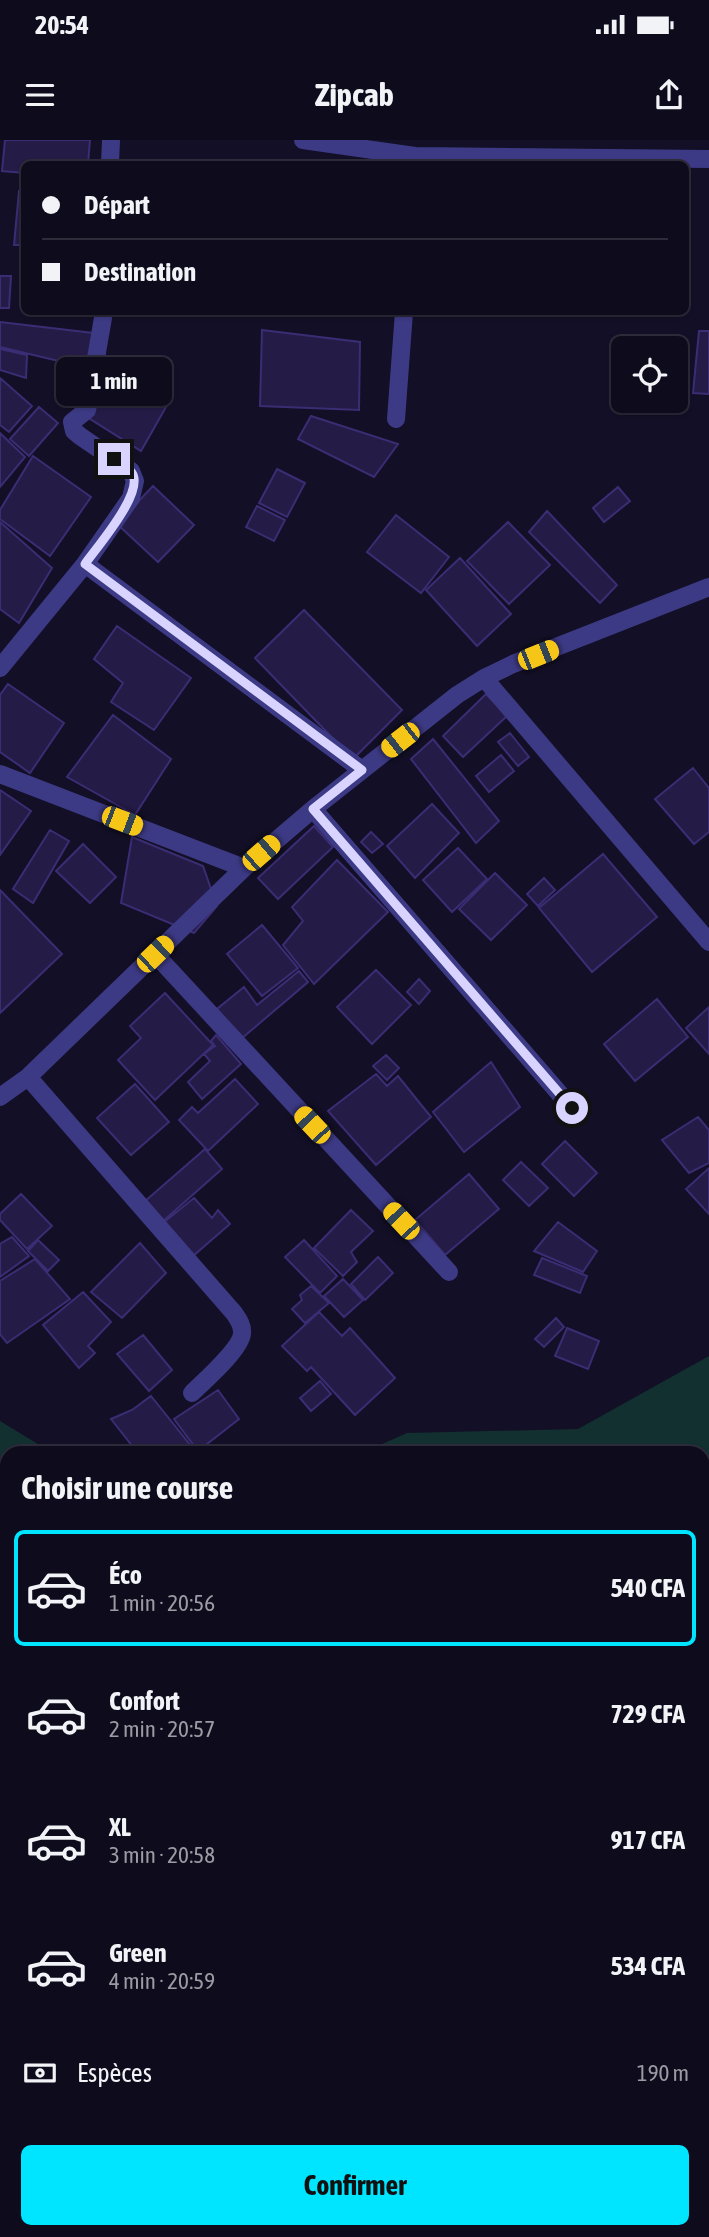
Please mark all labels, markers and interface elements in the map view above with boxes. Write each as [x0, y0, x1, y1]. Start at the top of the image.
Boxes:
text: 20:54 [35, 10, 89, 40]
icon: menu [21, 76, 59, 114]
text: Zipcab [315, 76, 394, 113]
icon: share [650, 76, 688, 114]
text: Départ [84, 190, 150, 220]
text: Destination [84, 257, 196, 287]
map controls [611, 336, 688, 413]
button: locate [611, 336, 688, 413]
callout: 1 min [56, 358, 172, 406]
text: 1 min [91, 368, 137, 394]
route end [98, 443, 130, 475]
car [515, 637, 562, 673]
car [377, 719, 424, 761]
car [99, 804, 146, 838]
car [239, 831, 284, 875]
car [133, 932, 178, 976]
route start [556, 1092, 588, 1124]
car [290, 1102, 335, 1148]
car [379, 1198, 424, 1244]
text: Choisir une course [21, 1469, 233, 1506]
icon: car [25, 1557, 88, 1620]
text: Éco [109, 1560, 142, 1590]
text: 540 CFA [610, 1573, 685, 1603]
text: 1 min · 20:56 [109, 1590, 215, 1616]
icon: car [25, 1683, 88, 1746]
text: Confort [109, 1686, 180, 1716]
text: 729 CFA [610, 1699, 685, 1729]
text: 2 min · 20:57 [109, 1716, 215, 1742]
icon: car [25, 1809, 88, 1872]
text: XL [109, 1812, 131, 1842]
text: 917 CFA [610, 1825, 685, 1855]
text: 3 min · 20:58 [109, 1842, 215, 1868]
icon: car [25, 1935, 88, 1998]
text: Green [109, 1938, 167, 1968]
text: 534 CFA [610, 1951, 685, 1981]
text: 4 min · 20:59 [109, 1968, 215, 1994]
icon: cash [21, 2054, 59, 2092]
text: Espèces [77, 2058, 152, 2088]
text: 190 m [637, 2060, 689, 2086]
button: Confirmer [21, 2145, 689, 2225]

